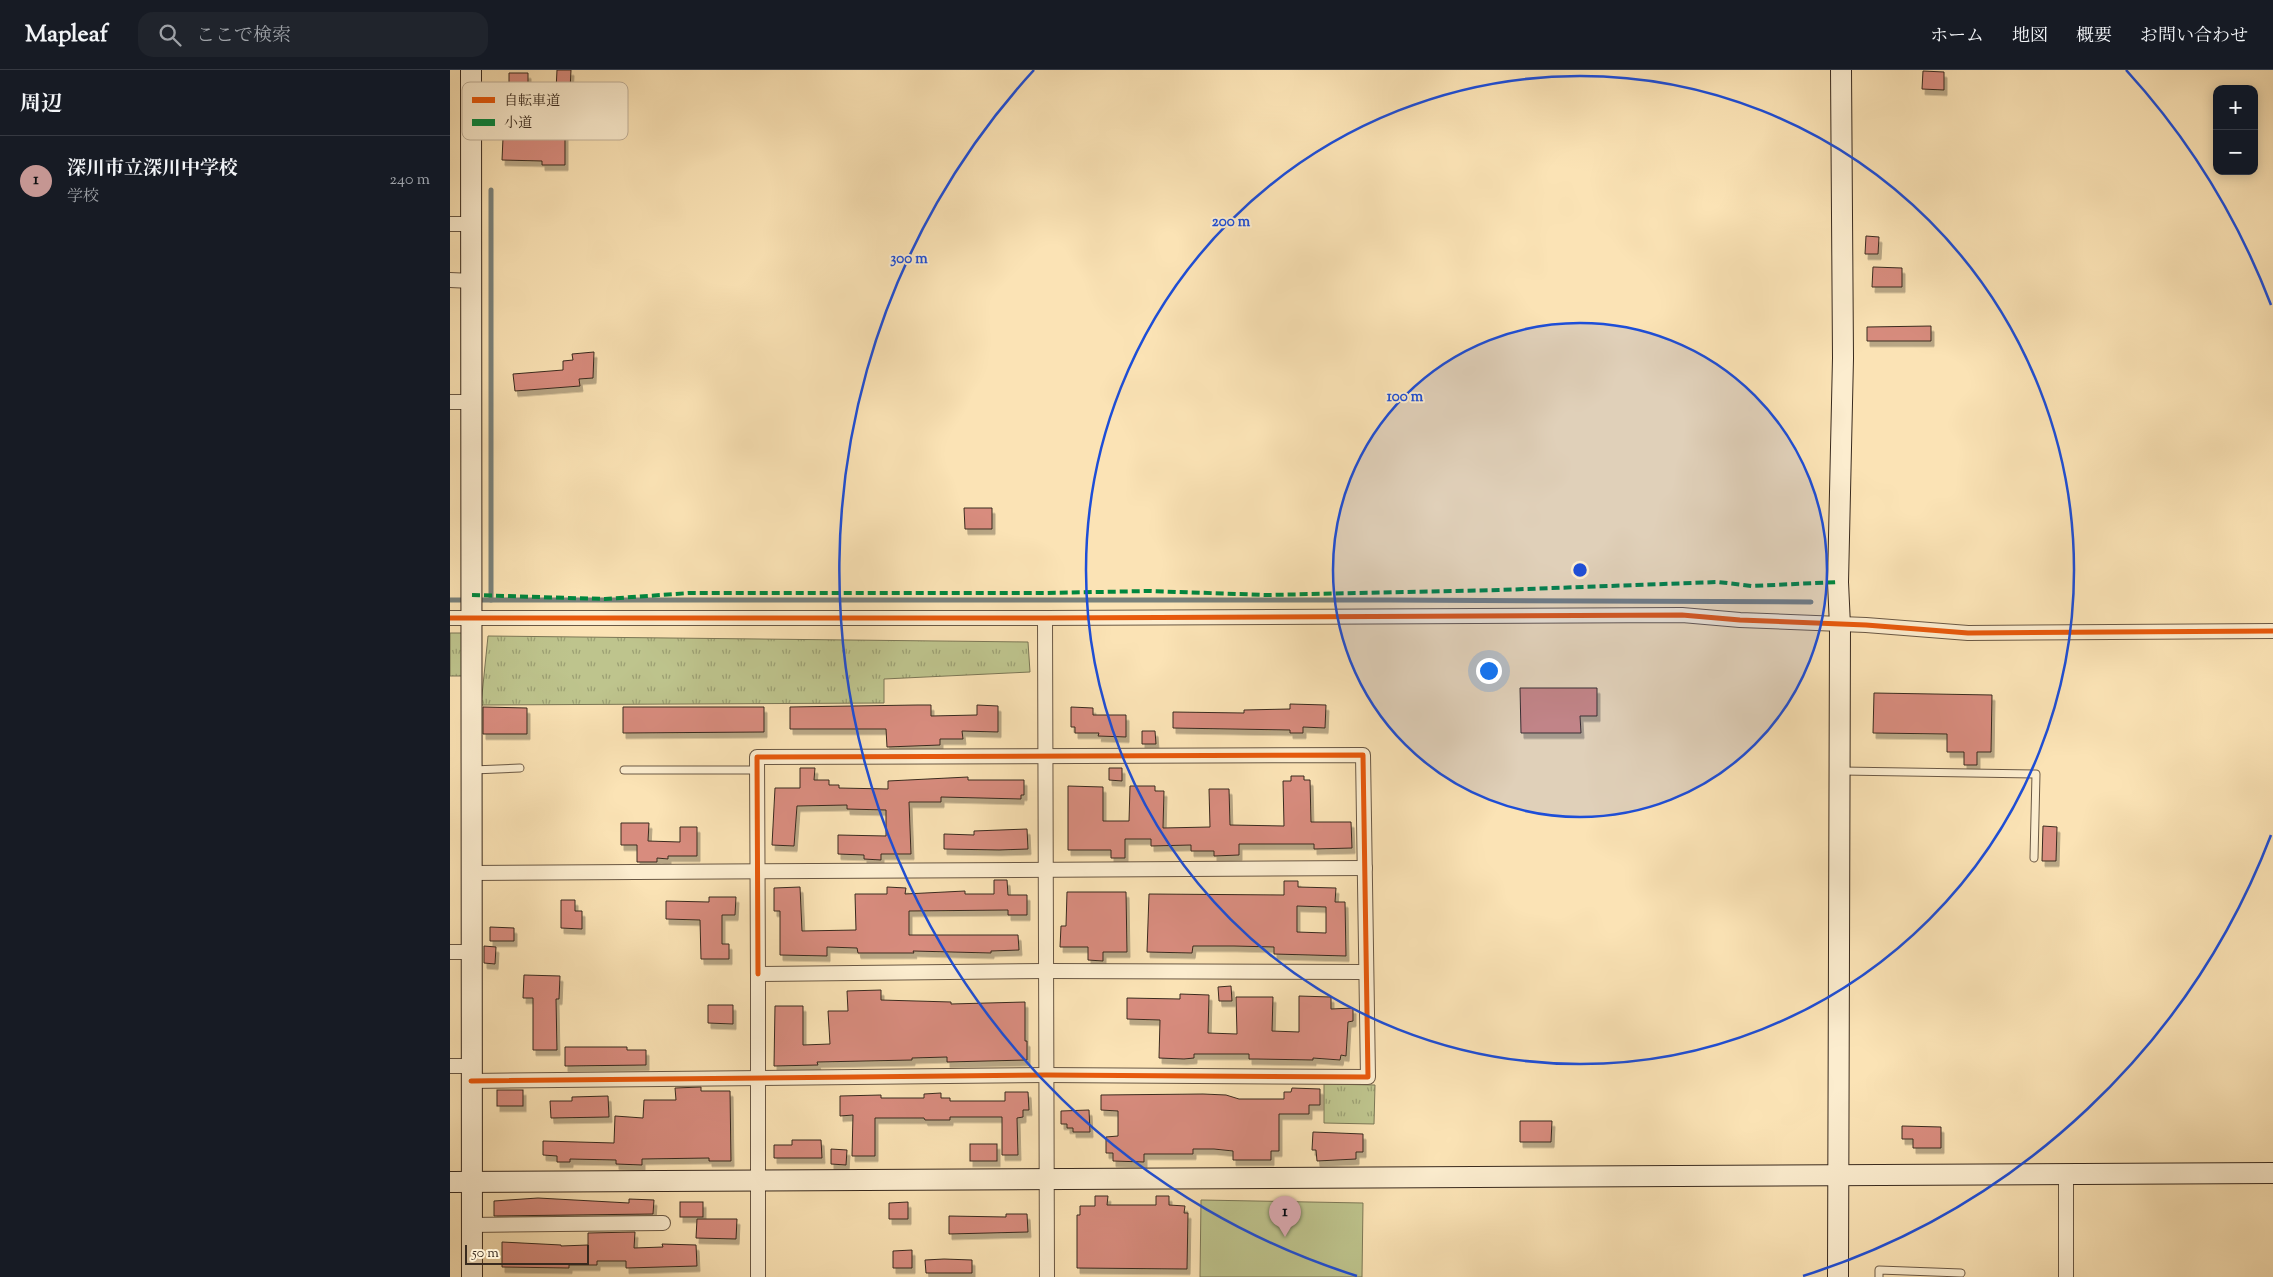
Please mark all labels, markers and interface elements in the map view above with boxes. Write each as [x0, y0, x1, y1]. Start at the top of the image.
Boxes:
search box [138, 12, 488, 57]
text: Mapleaf [25, 18, 108, 52]
icon: search [156, 21, 184, 49]
text: ここで検索 [196, 23, 291, 50]
text: ホーム [1930, 24, 1984, 50]
text: 地図 [2012, 24, 2048, 50]
text: 概要 [2076, 24, 2112, 50]
text: お問い合わせ [2140, 24, 2248, 50]
legend [462, 82, 628, 140]
map controls [2213, 85, 2258, 175]
button: + [2213, 85, 2258, 130]
text: 周辺 [20, 90, 62, 120]
text: 自転車道 [504, 92, 560, 112]
text: 小道 [504, 114, 532, 134]
button: − [2213, 130, 2258, 175]
text: 深川市立深川中学校 [67, 156, 238, 183]
text: 1 [33, 169, 39, 192]
text: 240 m [389, 169, 430, 192]
text: 学校 [67, 186, 99, 209]
text: 200 m [1212, 212, 1251, 233]
text: 300 m [890, 249, 928, 270]
text: 100 m [1387, 387, 1424, 408]
centre of rings [1571, 561, 1589, 579]
your location [1476, 658, 1502, 684]
pin: 1 [1269, 1196, 1301, 1237]
scale bar [465, 1242, 589, 1265]
text: 50 m [472, 1244, 499, 1264]

